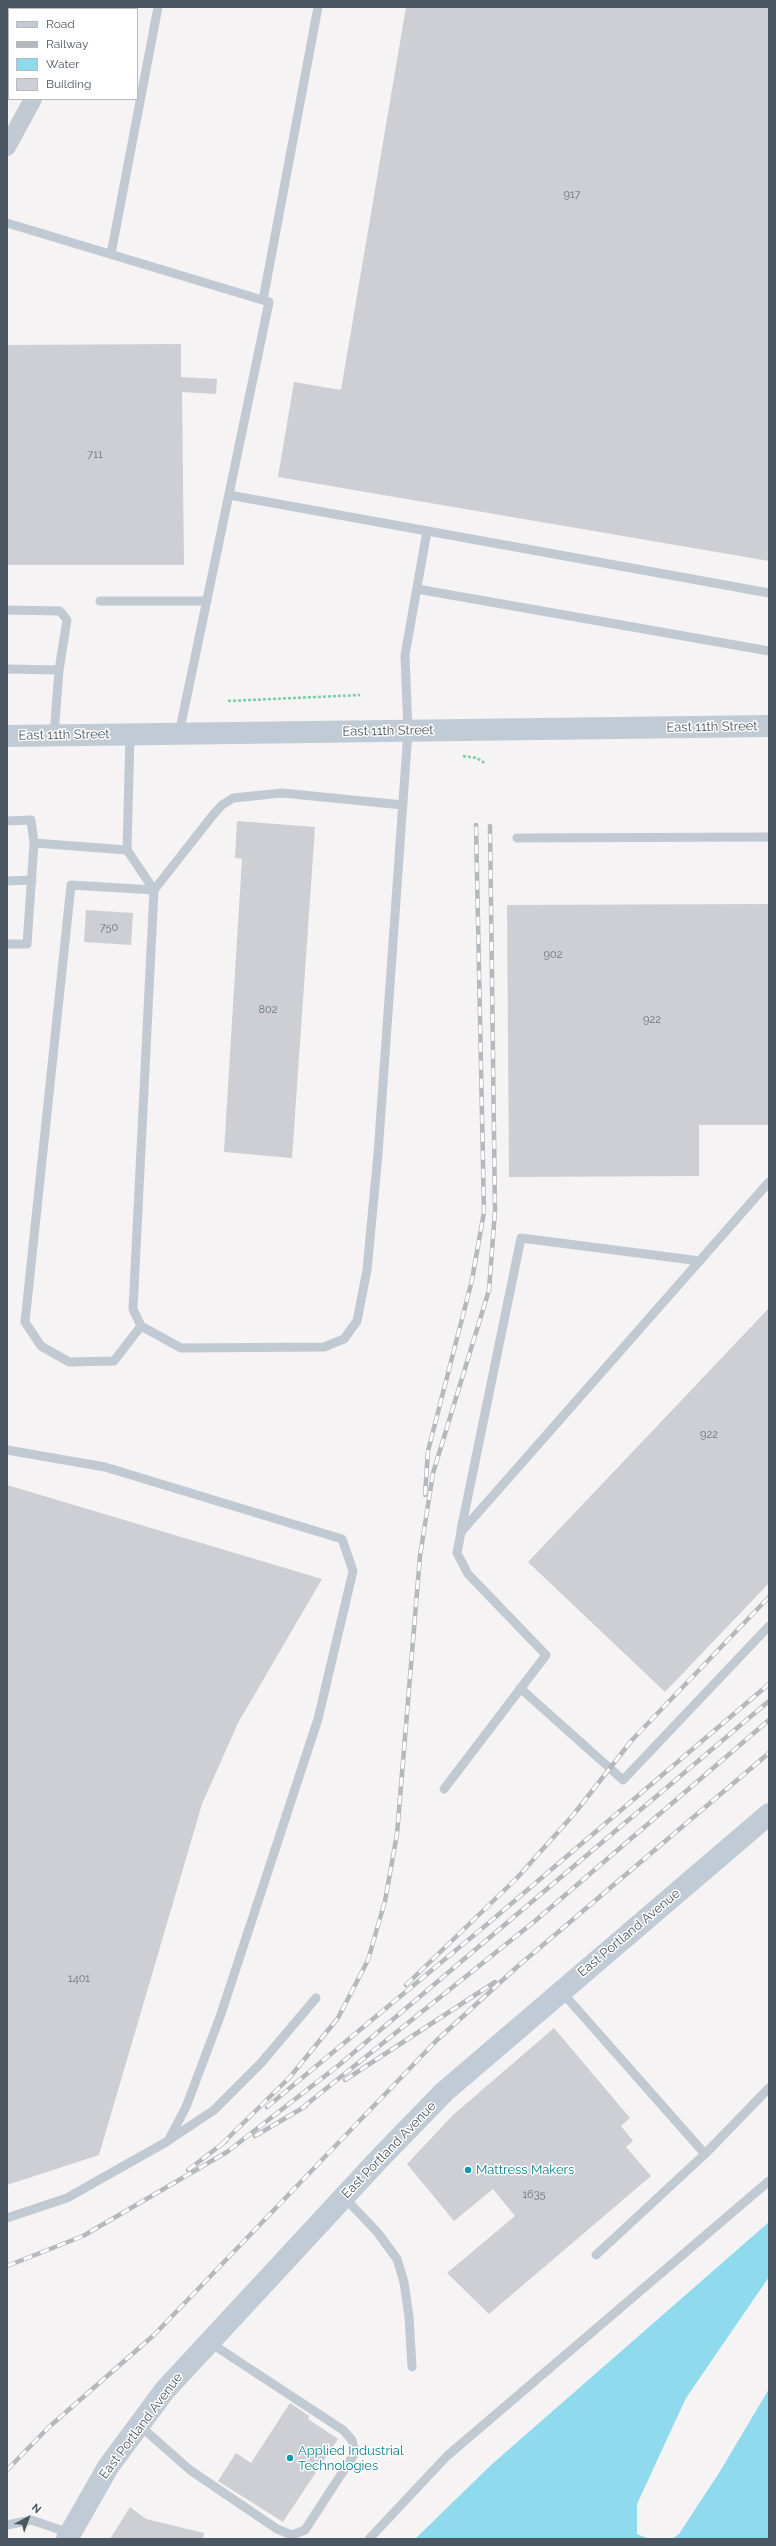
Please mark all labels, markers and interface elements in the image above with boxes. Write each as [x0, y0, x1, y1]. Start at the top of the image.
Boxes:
legend [8, 8, 138, 100]
text: Road [46, 17, 75, 31]
text: Railway [46, 37, 88, 51]
text: Water [46, 57, 80, 71]
text: Building [46, 77, 92, 91]
house number: 917 [564, 188, 580, 202]
house number: 711 [87, 448, 103, 462]
street label: East 11th Street [666, 718, 758, 736]
street label: East 11th Street [342, 722, 434, 740]
street label: East 11th Street [18, 726, 110, 744]
house number: 750 [100, 921, 118, 935]
house number: 902 [544, 948, 562, 962]
house number: 802 [259, 1003, 277, 1017]
house number: 922 [643, 1013, 661, 1027]
house number: 922 [700, 1428, 718, 1442]
street label: East Portland Avenue [575, 1886, 683, 1980]
house number: 1401 [68, 1972, 90, 1986]
street label: East Portland Avenue [339, 2098, 439, 2202]
place label: Mattress Makers [476, 2162, 574, 2178]
marker: Mattress Makers [463, 2165, 473, 2175]
house number: 1635 [522, 2188, 546, 2202]
street label: East Portland Avenue [96, 2370, 186, 2482]
place label: Applied Industrial Technologies [298, 2443, 403, 2474]
marker: Applied Industrial Technologies [285, 2453, 295, 2463]
north arrow [8, 2498, 48, 2538]
text: N [29, 2501, 44, 2516]

